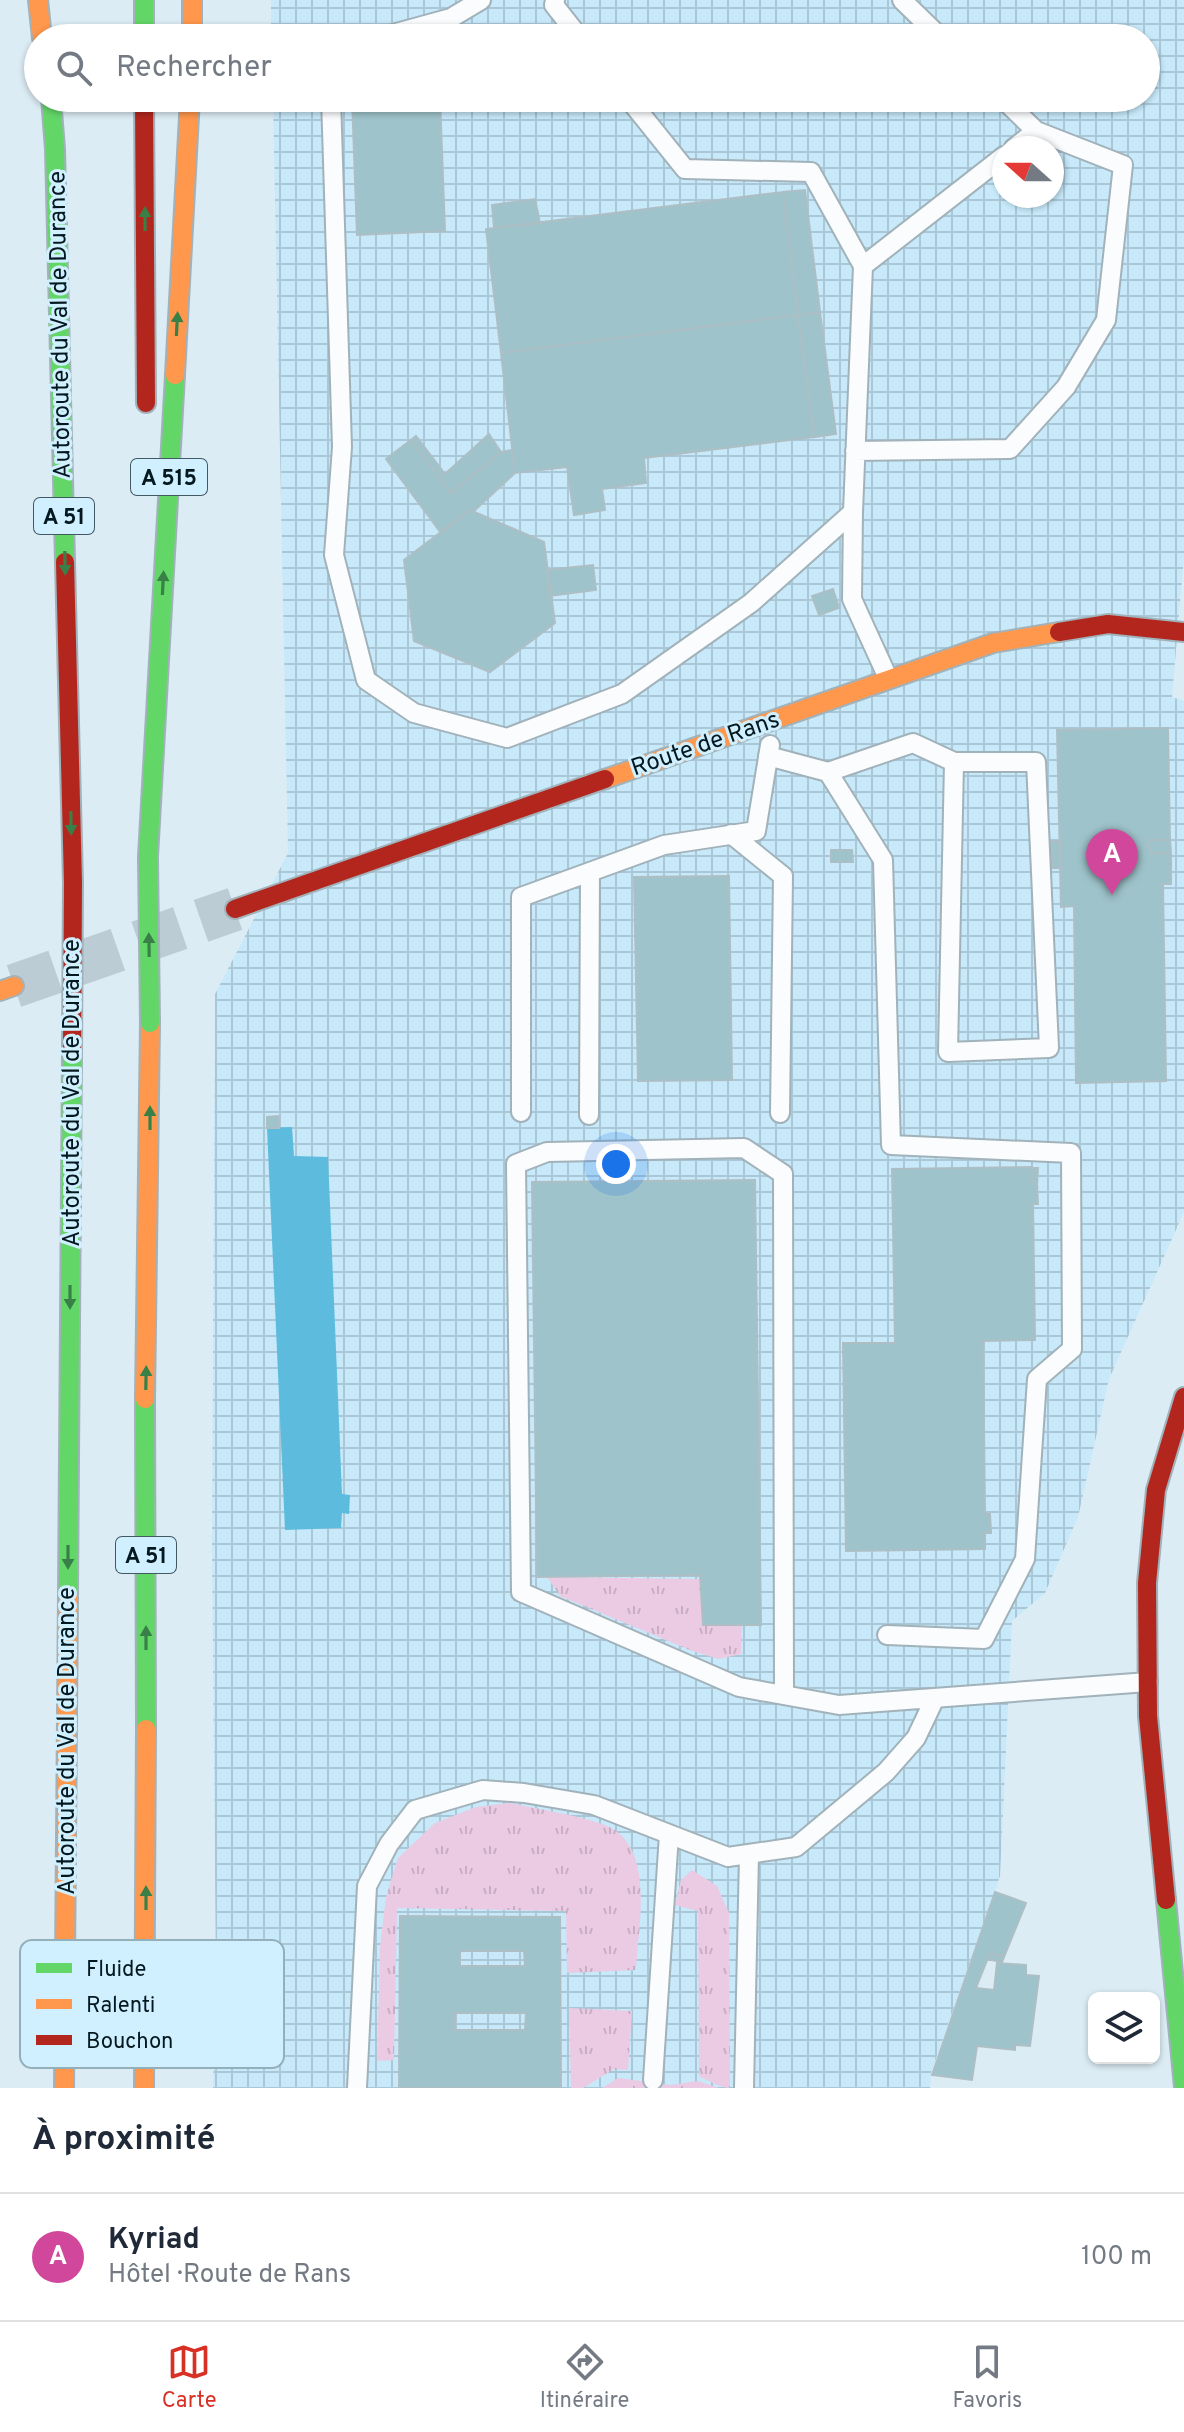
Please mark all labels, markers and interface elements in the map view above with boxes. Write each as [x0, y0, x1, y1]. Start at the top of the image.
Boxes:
search box [24, 24, 1160, 112]
icon: search [52, 46, 96, 90]
text: Rechercher [116, 50, 272, 87]
north arrow [992, 136, 1064, 208]
street label: Autoroute du Val de Durance [43, 171, 79, 479]
one-way arrow [139, 206, 151, 231]
one-way arrow [171, 311, 184, 336]
road number: A 515 [131, 459, 207, 495]
road number: A 51 [34, 498, 94, 534]
one-way arrow [59, 551, 71, 576]
one-way arrow [157, 570, 170, 595]
street label: Route de Rans [627, 705, 784, 784]
one-way arrow [65, 811, 78, 836]
pin: A [1086, 829, 1138, 895]
one-way arrow [143, 932, 155, 957]
street label: Autoroute du Val de Durance [58, 939, 88, 1247]
one-way arrow [144, 1105, 156, 1130]
your location [596, 1144, 636, 1184]
one-way arrow [64, 1285, 76, 1310]
one-way arrow [140, 1365, 152, 1390]
road number: A 51 [116, 1537, 176, 1573]
one-way arrow [62, 1545, 74, 1570]
street label: Autoroute du Val de Durance [53, 1587, 83, 1895]
one-way arrow [140, 1625, 152, 1650]
one-way arrow [140, 1885, 152, 1910]
legend [20, 1940, 284, 2068]
text: Fluide [86, 1957, 146, 1984]
map controls [1088, 1992, 1160, 2064]
button: layers [1088, 1992, 1160, 2064]
text: Ralenti [86, 1993, 155, 2020]
text: Bouchon [86, 2029, 173, 2056]
text: À proximité [32, 2119, 215, 2162]
text: Kyriad [108, 2222, 200, 2259]
text: A [49, 2241, 67, 2274]
text: 100 m [1081, 2241, 1152, 2274]
text: Hôtel · Route de Rans [108, 2259, 351, 2292]
tab: Carte [162, 2340, 217, 2415]
tab: Itinéraire [540, 2340, 629, 2415]
tab: Favoris [953, 2340, 1022, 2415]

